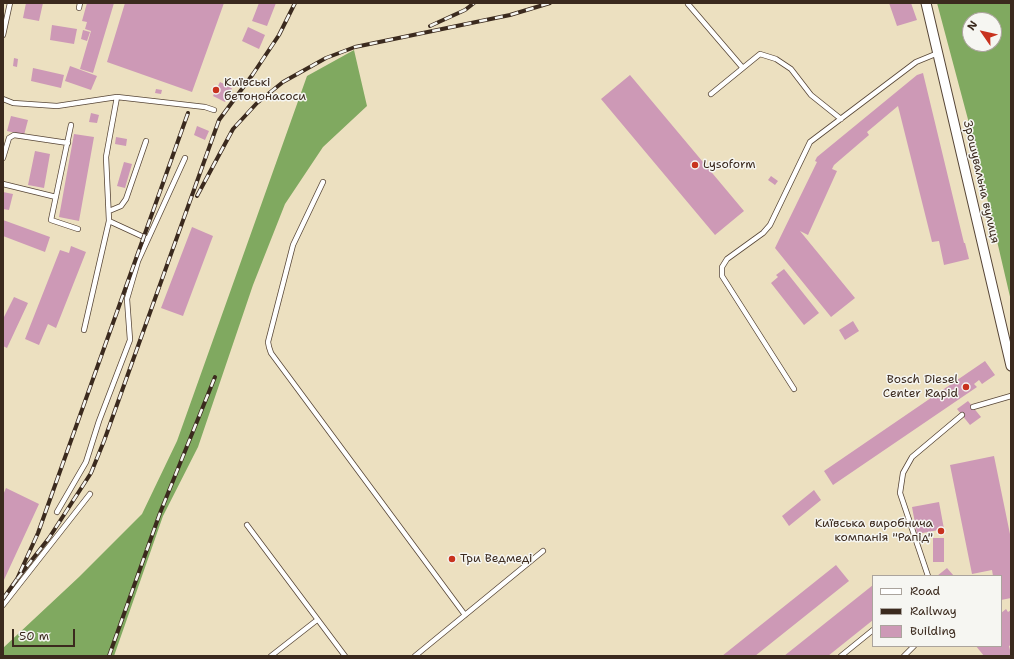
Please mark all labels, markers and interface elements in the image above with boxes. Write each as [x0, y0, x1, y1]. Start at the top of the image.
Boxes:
north arrow [962, 12, 1002, 52]
text: N [964, 18, 981, 33]
place label: Київські бетононасоси [224, 76, 306, 104]
marker: Київські бетононасоси [211, 85, 221, 95]
street label: Зрошувальна вулиця [960, 119, 1002, 245]
place label: Lysoform [703, 158, 756, 172]
marker: Lysoform [690, 160, 700, 170]
place label: Bosch Diesel Center Rapid [883, 373, 958, 401]
marker: Bosch Diesel Center Rapid [961, 382, 971, 392]
place label: Київська виробнича компанія "Рапід" [815, 517, 933, 545]
marker: Київська виробнича компанія "Рапід" [936, 526, 946, 536]
place label: Три Ведмеді [460, 552, 533, 566]
marker: Три Ведмеді [447, 554, 457, 564]
legend [872, 575, 1002, 647]
text: Road [910, 583, 940, 599]
text: Railway [910, 603, 957, 619]
scale bar [14, 621, 77, 647]
text: Building [910, 623, 956, 639]
text: 50 m [19, 628, 49, 644]

